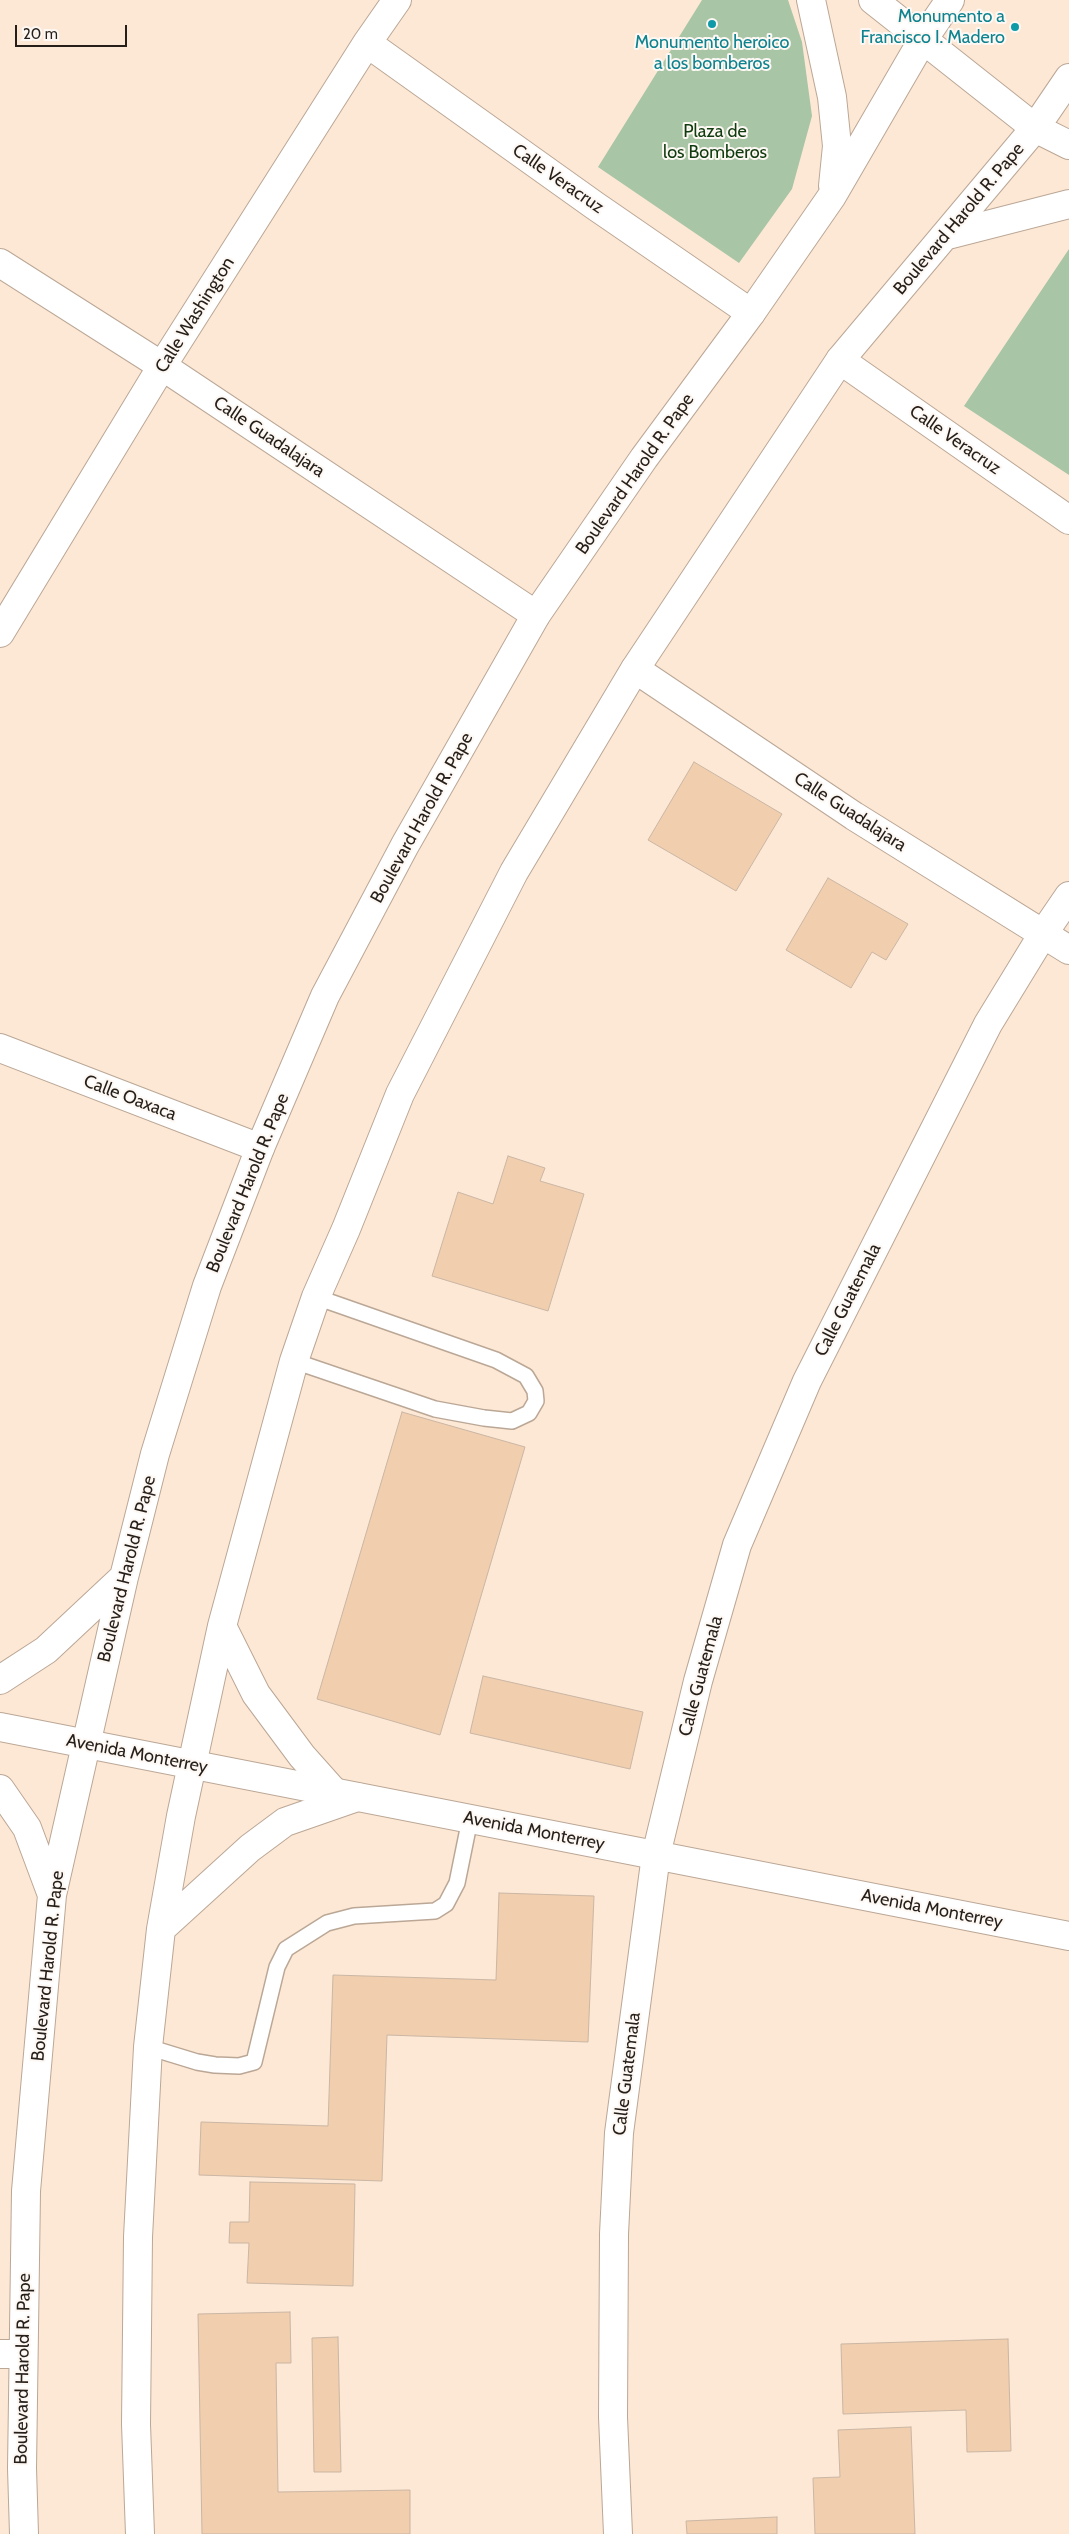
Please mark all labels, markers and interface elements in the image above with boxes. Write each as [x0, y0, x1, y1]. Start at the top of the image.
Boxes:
place label: Monumento a Francisco I. Madero [861, 6, 1005, 48]
scale bar [18, 15, 130, 47]
marker: Monumento heroico a los bomberos [706, 18, 718, 30]
marker: Monumento a Francisco I. Madero [1009, 21, 1021, 33]
text: 20 m [23, 25, 58, 43]
place label: Monumento heroico a los bomberos [635, 32, 789, 74]
park label: Plaza de los Bomberos [663, 121, 767, 163]
street label: Boulevard Harold R. Pape [889, 139, 1029, 299]
street label: Calle Veracruz [508, 140, 608, 218]
street label: Calle Washington [151, 253, 239, 377]
street label: Boulevard Harold R. Pape [571, 389, 699, 559]
street label: Calle Guadalajara [209, 392, 329, 482]
street label: Calle Veracruz [905, 401, 1005, 479]
street label: Boulevard Harold R. Pape [366, 729, 478, 907]
street label: Calle Guadalajara [790, 768, 910, 856]
street label: Calle Oaxaca [81, 1070, 179, 1126]
street label: Boulevard Harold R. Pape [202, 1090, 294, 1276]
street label: Calle Guatemala [810, 1240, 886, 1360]
street label: Boulevard Harold R. Pape [93, 1473, 161, 1665]
street label: Calle Guatemala [675, 1613, 727, 1739]
street label: Avenida Monterrey [64, 1730, 210, 1778]
street label: Avenida Monterrey [461, 1807, 607, 1855]
street label: Boulevard Harold R. Pape [27, 1870, 69, 2062]
street label: Avenida Monterrey [859, 1885, 1005, 1933]
street label: Calle Guatemala [609, 2011, 645, 2137]
street label: Boulevard Harold R. Pape [11, 2273, 35, 2465]

